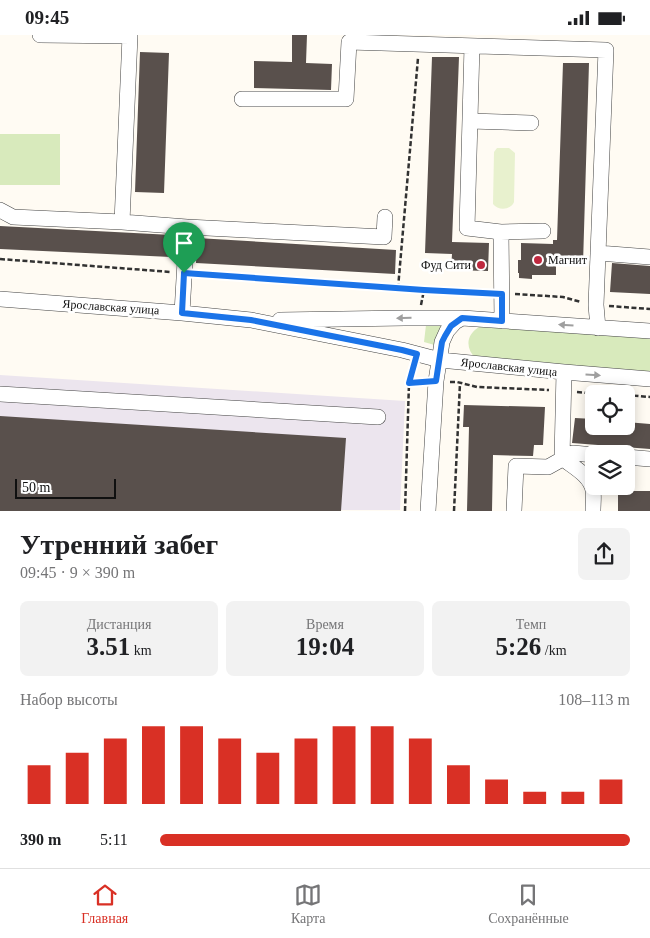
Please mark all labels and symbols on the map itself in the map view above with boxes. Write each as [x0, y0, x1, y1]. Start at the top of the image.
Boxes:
pin [163, 222, 205, 273]
place label: Магнит [548, 253, 588, 267]
marker: Магнит [532, 254, 544, 266]
place label: Фуд Сити [421, 258, 472, 272]
marker: Фуд Сити [475, 259, 487, 271]
street label: Ярославская улица [62, 297, 161, 317]
one-way arrow [396, 314, 412, 322]
one-way arrow [558, 321, 574, 329]
street label: Ярославская улица [460, 355, 559, 379]
one-way arrow [585, 371, 601, 379]
scale bar [15, 475, 116, 499]

